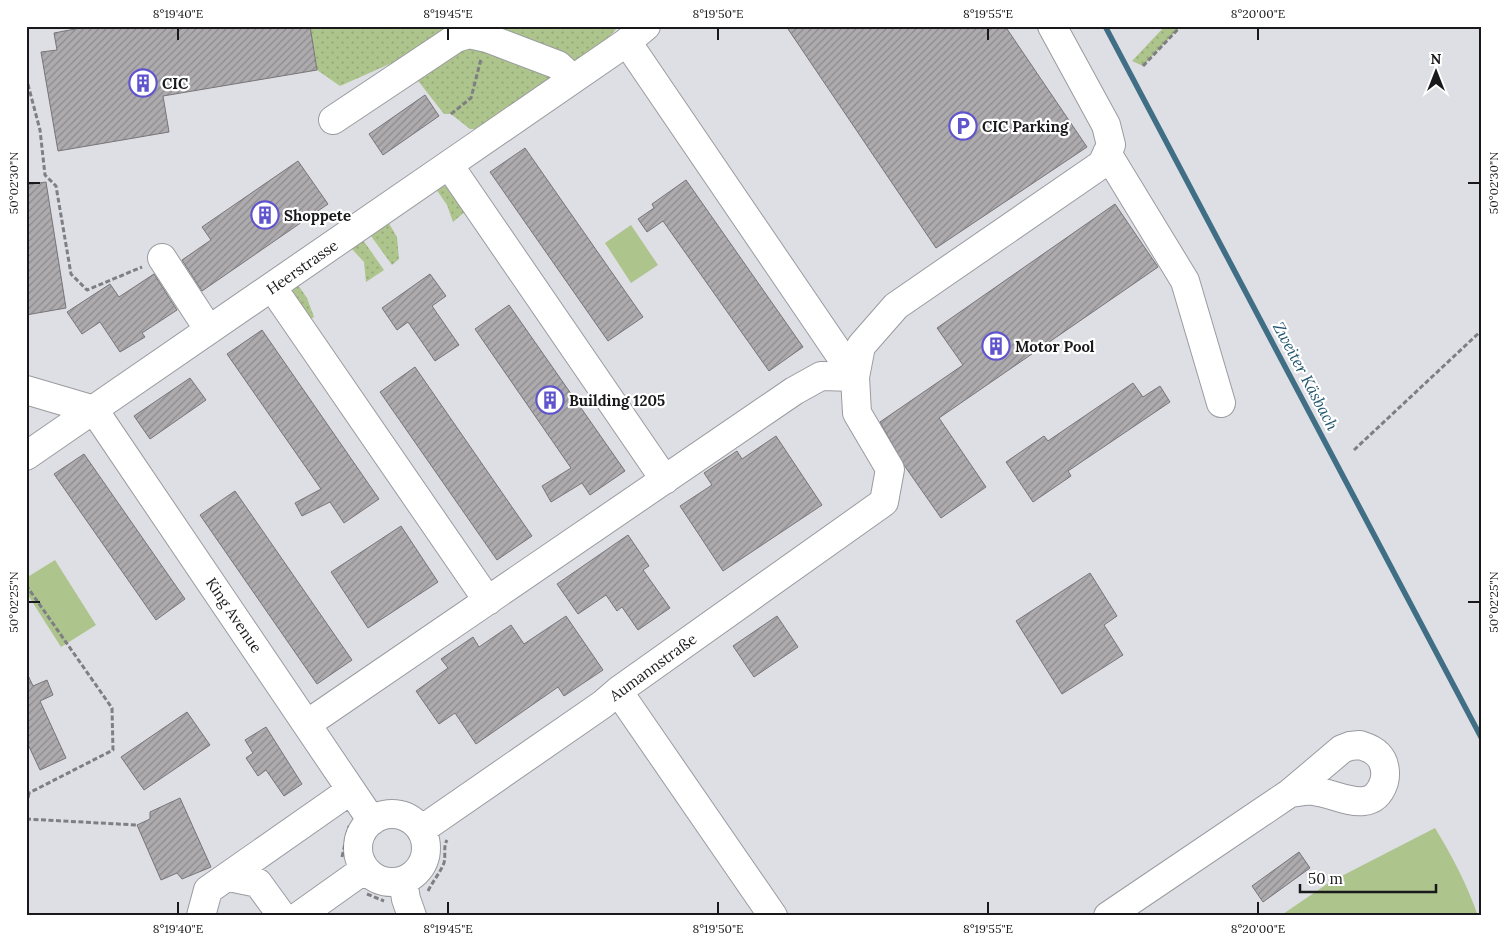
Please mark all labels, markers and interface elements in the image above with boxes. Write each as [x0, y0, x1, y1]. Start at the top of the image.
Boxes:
text: 8°19'40"E [153, 6, 203, 21]
text: 8°19'45"E [423, 6, 473, 21]
text: 8°19'50"E [692, 6, 744, 21]
text: 8°19'55"E [963, 6, 1013, 21]
text: 8°20'00"E [1231, 6, 1285, 21]
north arrow [1410, 48, 1460, 98]
text: N [1431, 50, 1442, 68]
building icon: CIC [128, 68, 158, 98]
place label: CIC [162, 74, 189, 93]
parking icon: CIC Parking [948, 111, 978, 141]
place label: CIC Parking [982, 117, 1069, 136]
text: 50°02'30"N [6, 152, 21, 214]
text: 50°02'30"N [1486, 152, 1501, 214]
building icon: Shoppete [250, 200, 280, 230]
place label: Shoppete [284, 206, 351, 225]
street label: Heerstrasse [263, 235, 341, 299]
water label: Zweiter Käsbach [1269, 318, 1343, 434]
building icon: Motor Pool [981, 331, 1011, 361]
place label: Motor Pool [1015, 337, 1095, 356]
building icon: Building 1205 [535, 385, 565, 415]
place label: Building 1205 [569, 391, 665, 410]
text: 50°02'25"N [6, 571, 21, 633]
text: 50°02'25"N [1486, 571, 1501, 633]
street label: King Avenue [202, 574, 266, 656]
street label: Aumannstraße [605, 629, 700, 706]
scale bar [1300, 862, 1437, 894]
text: 50 m [1308, 869, 1343, 888]
text: 8°19'40"E [153, 921, 203, 936]
text: 8°19'45"E [423, 921, 473, 936]
text: 8°19'50"E [692, 921, 744, 936]
text: 8°19'55"E [963, 921, 1013, 936]
text: 8°20'00"E [1231, 921, 1285, 936]

